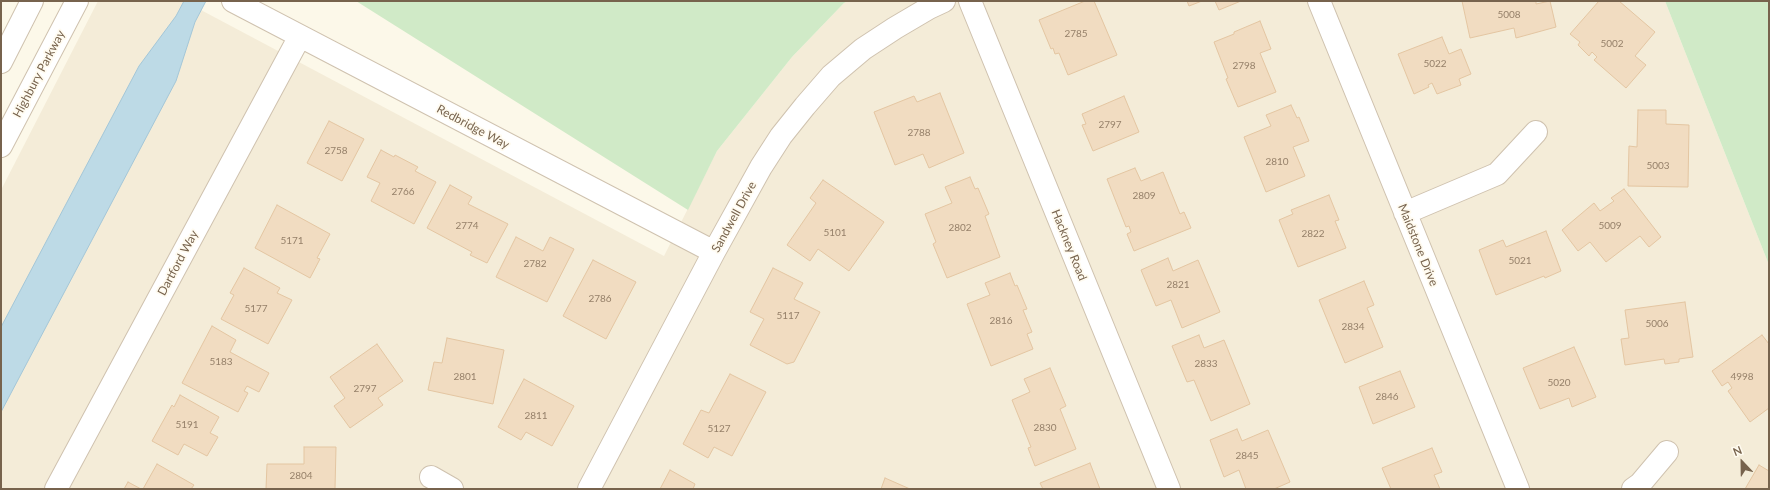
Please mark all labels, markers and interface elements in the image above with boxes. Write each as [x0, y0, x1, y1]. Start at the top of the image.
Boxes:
house number: 5008 [1497, 9, 1521, 21]
street label: Highbury Parkway [10, 28, 68, 120]
house number: 2785 [1064, 28, 1088, 40]
house number: 5002 [1600, 38, 1624, 50]
house number: 5022 [1423, 58, 1447, 70]
house number: 2798 [1232, 60, 1256, 72]
street label: Redbridge Way [434, 102, 512, 152]
house number: 2797 [1098, 119, 1122, 131]
house number: 2788 [907, 127, 931, 139]
house number: 2758 [324, 145, 348, 157]
house number: 2810 [1265, 156, 1289, 168]
house number: 5003 [1646, 160, 1670, 172]
street label: Sandwell Drive [709, 179, 759, 255]
house number: 2766 [391, 186, 415, 198]
house number: 2809 [1132, 190, 1156, 202]
street label: Maidstone Drive [1395, 202, 1441, 288]
street label: Hackney Road [1048, 207, 1090, 283]
house number: 2774 [455, 220, 479, 232]
house number: 5009 [1598, 220, 1622, 232]
house number: 2802 [948, 222, 972, 234]
house number: 5101 [823, 227, 847, 239]
street label: Dartford Way [155, 228, 201, 298]
house number: 2822 [1301, 228, 1325, 240]
house number: 5171 [280, 235, 304, 247]
house number: 5021 [1508, 255, 1532, 267]
house number: 2782 [523, 258, 547, 270]
house number: 2821 [1166, 279, 1190, 291]
house number: 2786 [588, 293, 612, 305]
house number: 5177 [244, 303, 268, 315]
house number: 5117 [776, 310, 800, 322]
house number: 2816 [989, 315, 1013, 327]
house number: 5006 [1645, 318, 1669, 330]
house number: 2834 [1341, 321, 1365, 333]
house number: 5183 [209, 356, 233, 368]
house number: 2833 [1194, 358, 1218, 370]
house number: 2801 [453, 371, 477, 383]
house number: 4998 [1730, 371, 1754, 383]
house number: 5020 [1547, 377, 1571, 389]
house number: 2797 [353, 383, 377, 395]
house number: 2846 [1375, 391, 1399, 403]
house number: 2811 [524, 410, 548, 422]
house number: 5191 [175, 419, 199, 431]
house number: 2830 [1033, 422, 1057, 434]
house number: 5127 [707, 423, 731, 435]
north arrow [1722, 442, 1762, 482]
text: N [1731, 443, 1744, 458]
house number: 2845 [1235, 450, 1259, 462]
house number: 2804 [289, 470, 313, 482]

